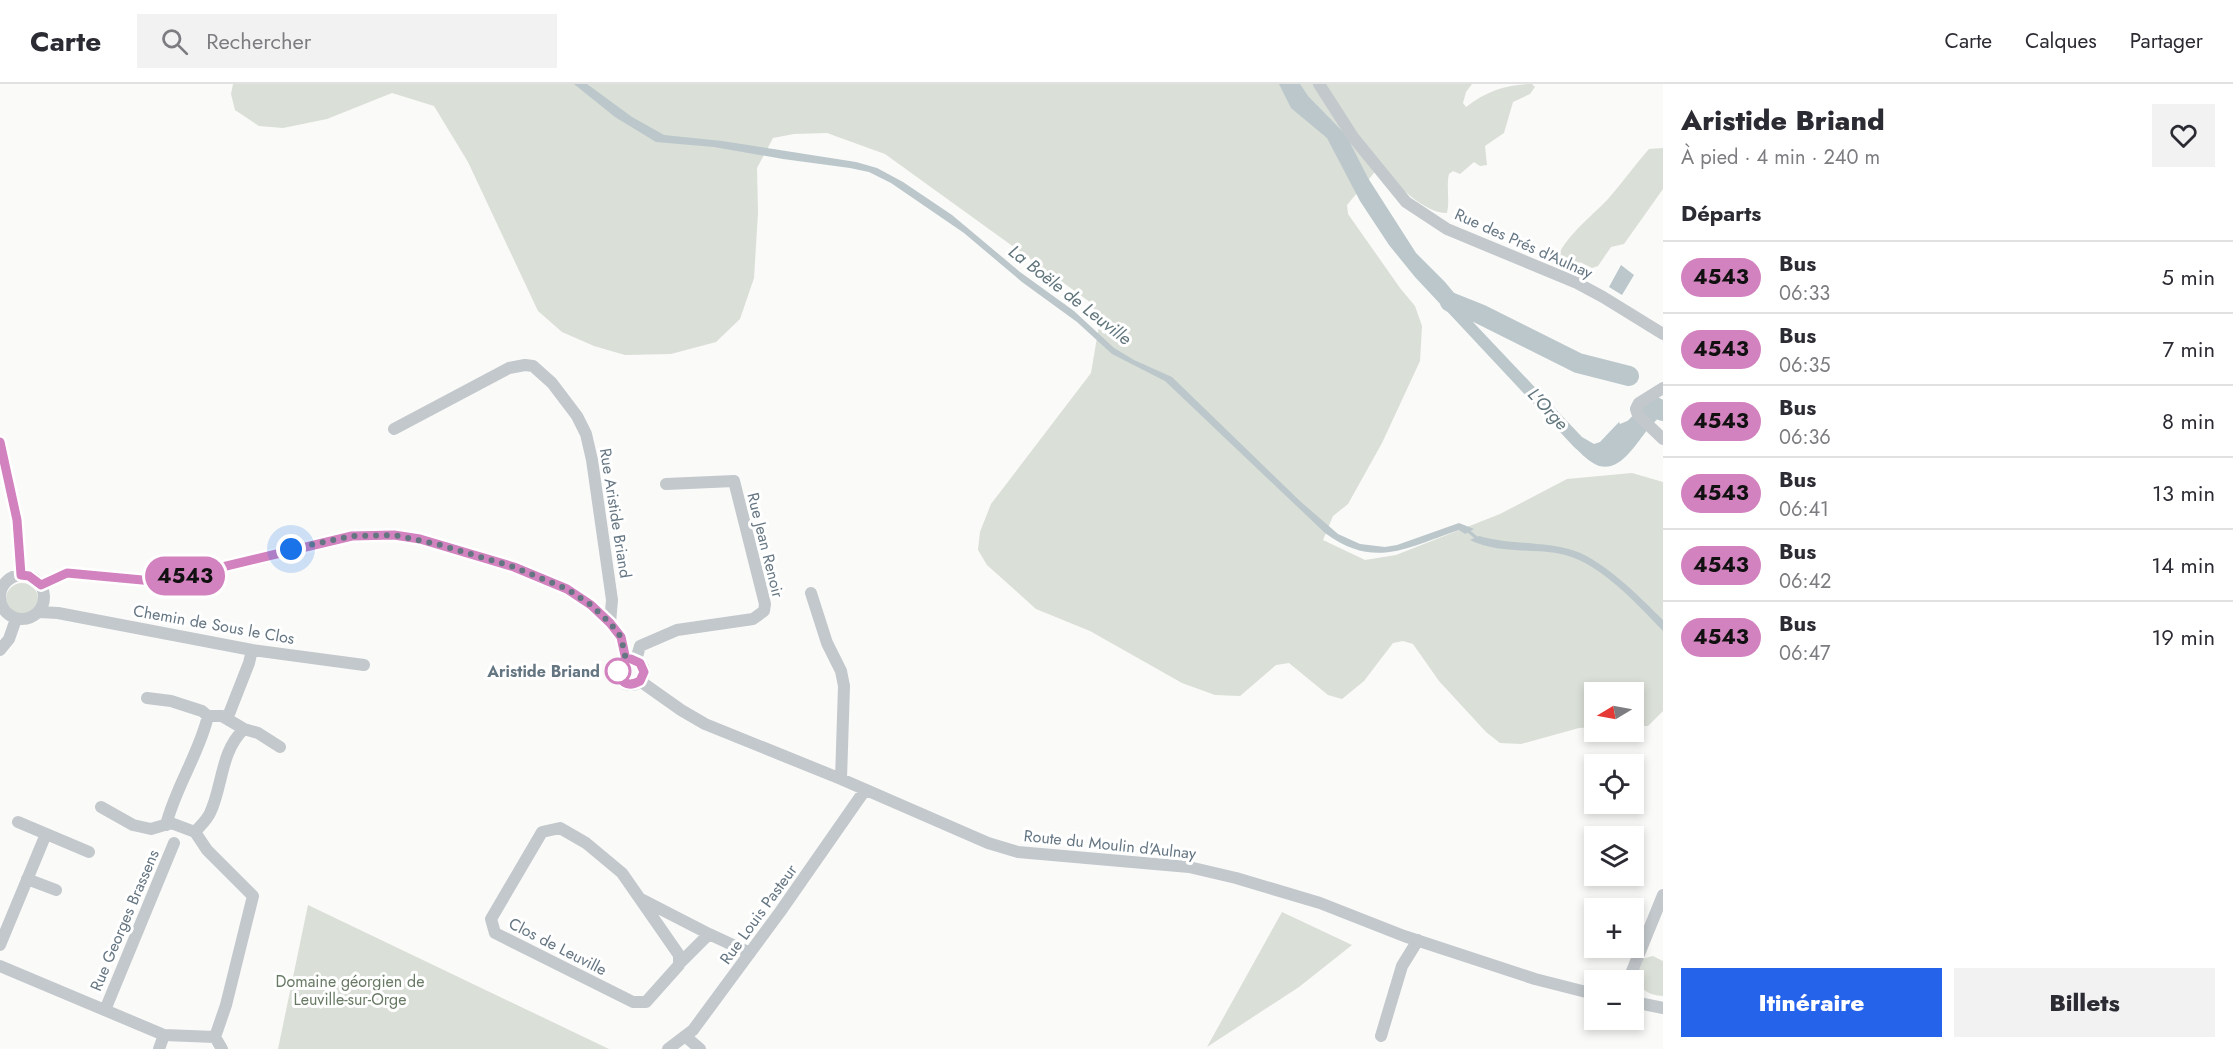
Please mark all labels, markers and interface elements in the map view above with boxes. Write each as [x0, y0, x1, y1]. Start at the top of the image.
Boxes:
search box [137, 14, 557, 68]
text: Carte [30, 21, 101, 62]
icon: search [158, 25, 191, 58]
text: Rechercher [206, 25, 311, 57]
text: Carte [1945, 26, 1992, 56]
text: Calques [2025, 26, 2097, 56]
text: Partager [2130, 26, 2203, 56]
text: Aristide Briand [1681, 100, 1885, 141]
button: heart [2152, 104, 2215, 167]
text: À pied · 4 min · 240 m [1681, 143, 1880, 172]
text: Départs [1681, 197, 1761, 229]
street label: Rue des Prés d'Aulnay [1451, 203, 1597, 285]
water label: La Boële de Leuville [1003, 239, 1137, 351]
text: Bus [1779, 247, 1816, 279]
text: 5 min [2162, 261, 2215, 293]
text: 4543 [1693, 262, 1749, 292]
text: 06:33 [1779, 279, 1830, 308]
text: Bus [1779, 319, 1816, 351]
text: 7 min [2162, 333, 2215, 365]
text: 4543 [1693, 334, 1749, 364]
text: 06:35 [1779, 351, 1831, 380]
water label: L'Orge [1522, 382, 1574, 436]
text: Bus [1779, 391, 1816, 423]
text: 8 min [2162, 405, 2215, 437]
text: 4543 [1693, 406, 1749, 436]
text: 06:36 [1779, 423, 1831, 452]
street label: Rue Aristide Briand [594, 447, 637, 580]
text: Bus [1779, 463, 1816, 495]
text: 13 min [2152, 477, 2215, 509]
text: 4543 [1693, 478, 1749, 508]
street label: Rue Jean Renoir [741, 490, 790, 600]
text: 06:41 [1779, 495, 1829, 524]
your location [276, 534, 306, 564]
text: Bus [1779, 535, 1816, 567]
text: 14 min [2151, 549, 2215, 581]
text: 4543 [1693, 550, 1749, 580]
line badge: 4543 [143, 556, 227, 596]
text: 4543 [157, 561, 213, 591]
text: 06:42 [1779, 567, 1831, 596]
street label: Chemin de Sous le Clos [132, 599, 296, 650]
text: Bus [1779, 607, 1816, 639]
text: 19 min [2151, 621, 2215, 653]
text: 4543 [1693, 622, 1749, 652]
text: 06:47 [1779, 639, 1831, 668]
marker: Aristide Briand [605, 658, 631, 684]
place label: Aristide Briand [486, 660, 600, 683]
north arrow [1584, 682, 1644, 742]
map controls [1584, 682, 1644, 1030]
button: locate [1584, 754, 1644, 814]
street label: Route du Moulin d'Aulnay [1023, 824, 1198, 865]
button: layers [1584, 826, 1644, 886]
street label: Rue Georges Brassens [84, 846, 165, 995]
street label: Rue Louis Pasteur [714, 859, 803, 969]
button: + [1584, 898, 1644, 958]
street label: Clos de Leuville [505, 912, 611, 981]
button: Itinéraire [1681, 968, 1942, 1037]
button: Billets [1954, 968, 2215, 1037]
park label: Domaine géorgien de Leuville-sur-Orge [276, 970, 424, 1011]
button: − [1584, 970, 1644, 1030]

